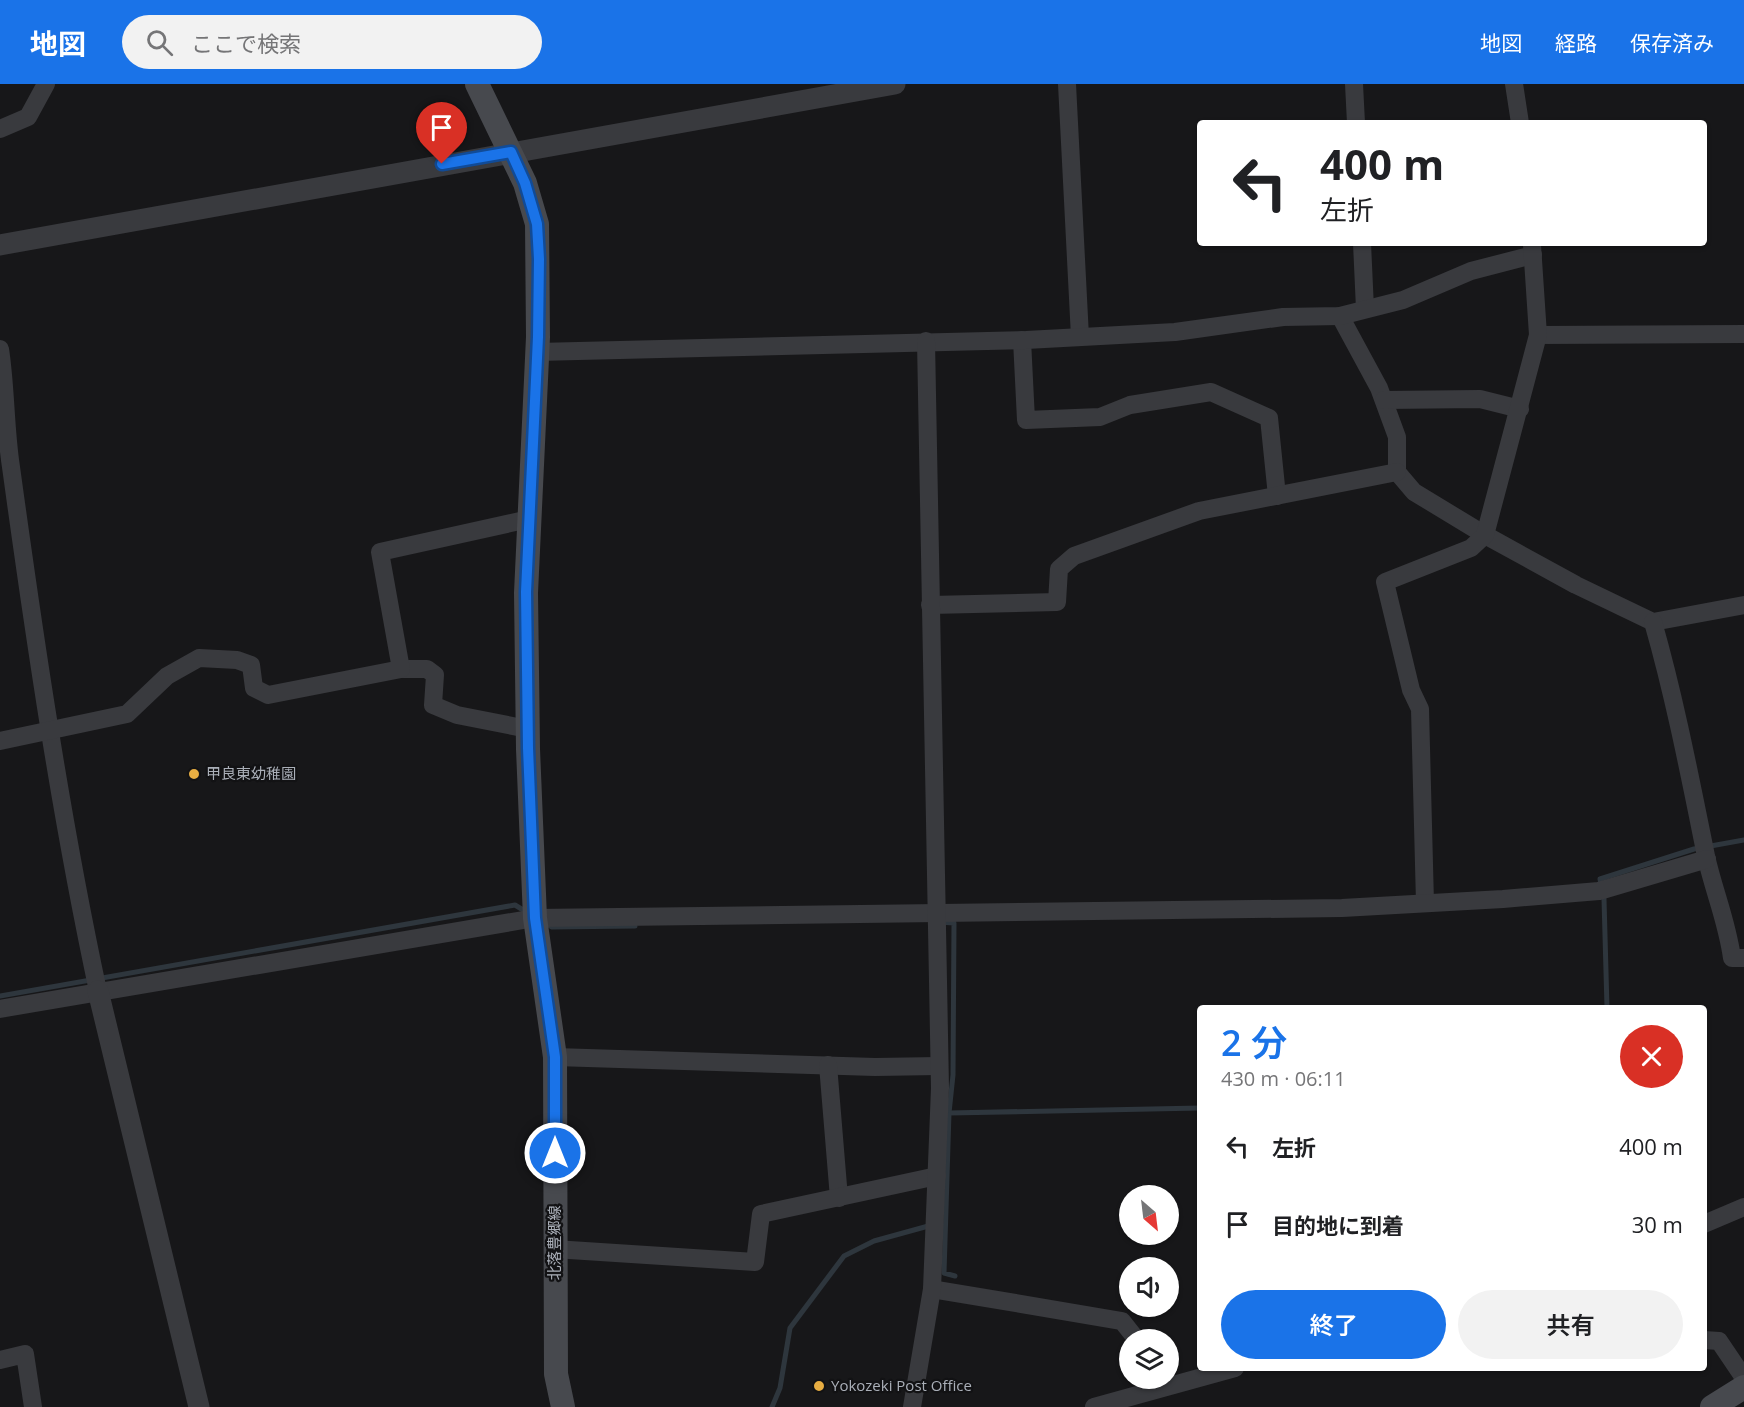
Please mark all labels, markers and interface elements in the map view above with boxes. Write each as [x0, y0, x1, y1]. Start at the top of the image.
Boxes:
search box [122, 15, 542, 69]
text: 地図 [30, 24, 86, 62]
icon: search [143, 26, 176, 59]
text: ここで検索 [191, 28, 301, 58]
text: 地図 [1480, 29, 1522, 57]
text: 経路 [1555, 29, 1597, 57]
text: 保存済み [1630, 29, 1714, 57]
pin [416, 102, 467, 164]
icon: arrive [425, 111, 458, 144]
text: 400 m [1320, 135, 1444, 192]
icon: left [1221, 144, 1299, 222]
text: 左折 [1320, 191, 1374, 228]
place label: 甲良東幼稚園 [206, 763, 296, 783]
marker: 甲良東幼稚園 [187, 767, 201, 781]
text: 2 分 [1221, 1018, 1287, 1067]
button: close [1620, 1025, 1683, 1088]
text: 430 m · 06:11 [1221, 1065, 1346, 1092]
position arrow [523, 1121, 587, 1185]
icon: left [1221, 1130, 1254, 1163]
text: 400 m [1619, 1131, 1683, 1161]
text: 左折 [1272, 1132, 1316, 1162]
north arrow [1119, 1185, 1179, 1245]
map controls [1119, 1185, 1179, 1389]
street label: 北落豊郷線 [544, 1205, 564, 1281]
icon: arrive [1221, 1208, 1254, 1241]
text: 30 m [1632, 1209, 1683, 1239]
text: 目的地に到着 [1272, 1210, 1404, 1240]
button: sound [1119, 1257, 1179, 1317]
button: 終了 [1221, 1290, 1446, 1359]
button: 共有 [1458, 1290, 1683, 1359]
button: layers [1119, 1329, 1179, 1389]
place label: Yokozeki Post Office [831, 1375, 972, 1395]
marker: Yokozeki Post Office [812, 1379, 826, 1393]

